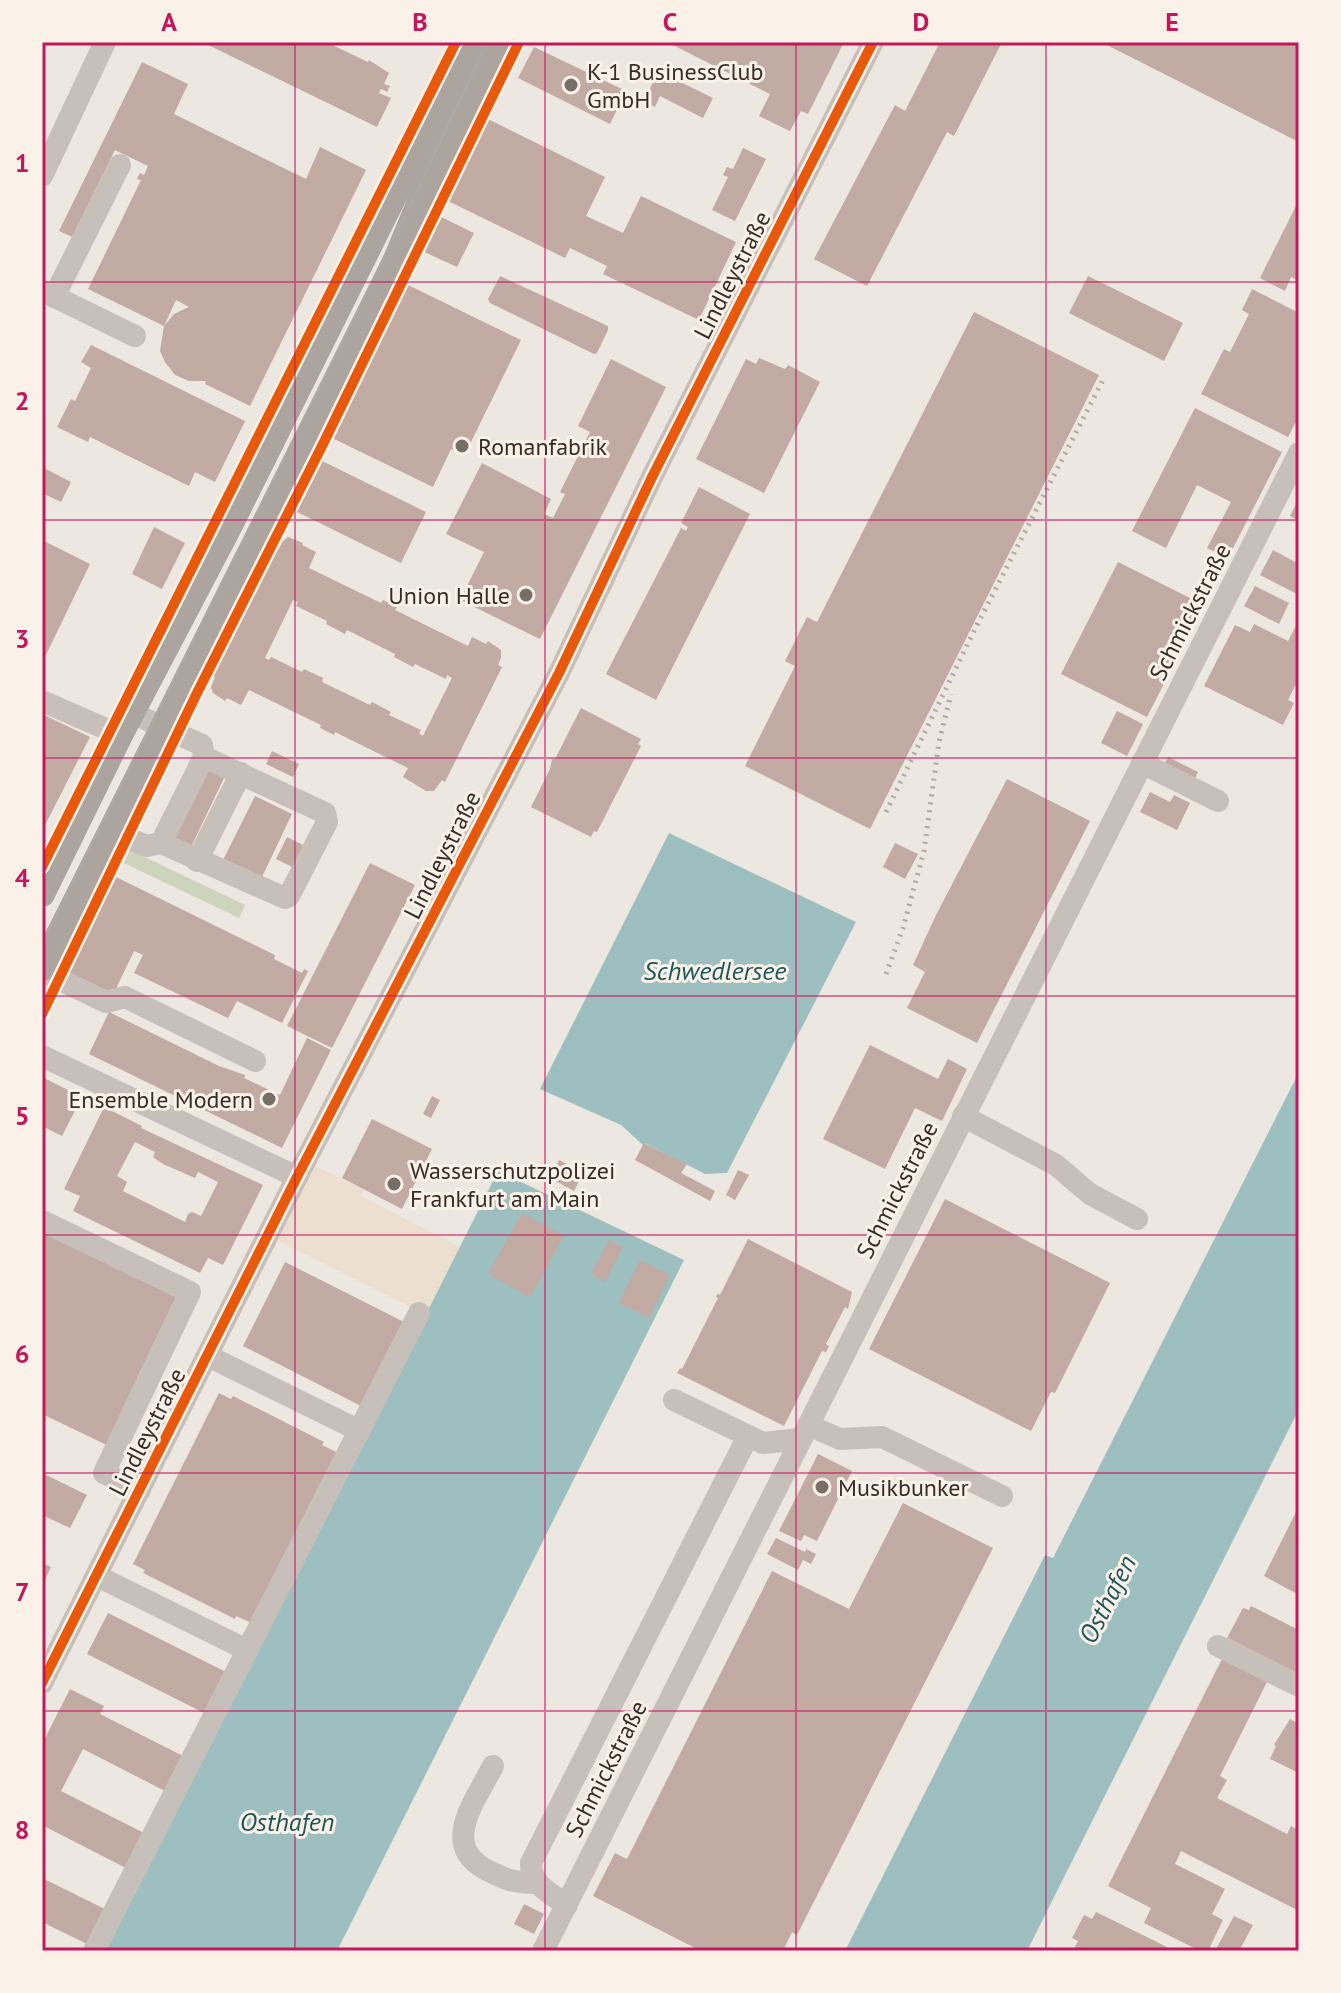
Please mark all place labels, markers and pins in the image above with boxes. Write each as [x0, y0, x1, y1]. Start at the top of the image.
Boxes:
place label: K-1 BusinessClub GmbH [587, 56, 763, 115]
marker: K-1 BusinessClub GmbH [562, 76, 580, 94]
place label: Romanfabrik [478, 431, 608, 462]
marker: Romanfabrik [453, 437, 471, 455]
place label: Union Halle [388, 580, 510, 611]
marker: Union Halle [517, 586, 535, 604]
place label: Ensemble Modern [68, 1084, 253, 1115]
marker: Ensemble Modern [260, 1090, 278, 1108]
place label: Wasserschutzpolizei Frankfurt am Main [410, 1155, 615, 1214]
marker: Wasserschutzpolizei Frankfurt am Main [385, 1175, 403, 1193]
place label: Musikbunker [838, 1472, 969, 1503]
marker: Musikbunker [813, 1478, 831, 1496]

